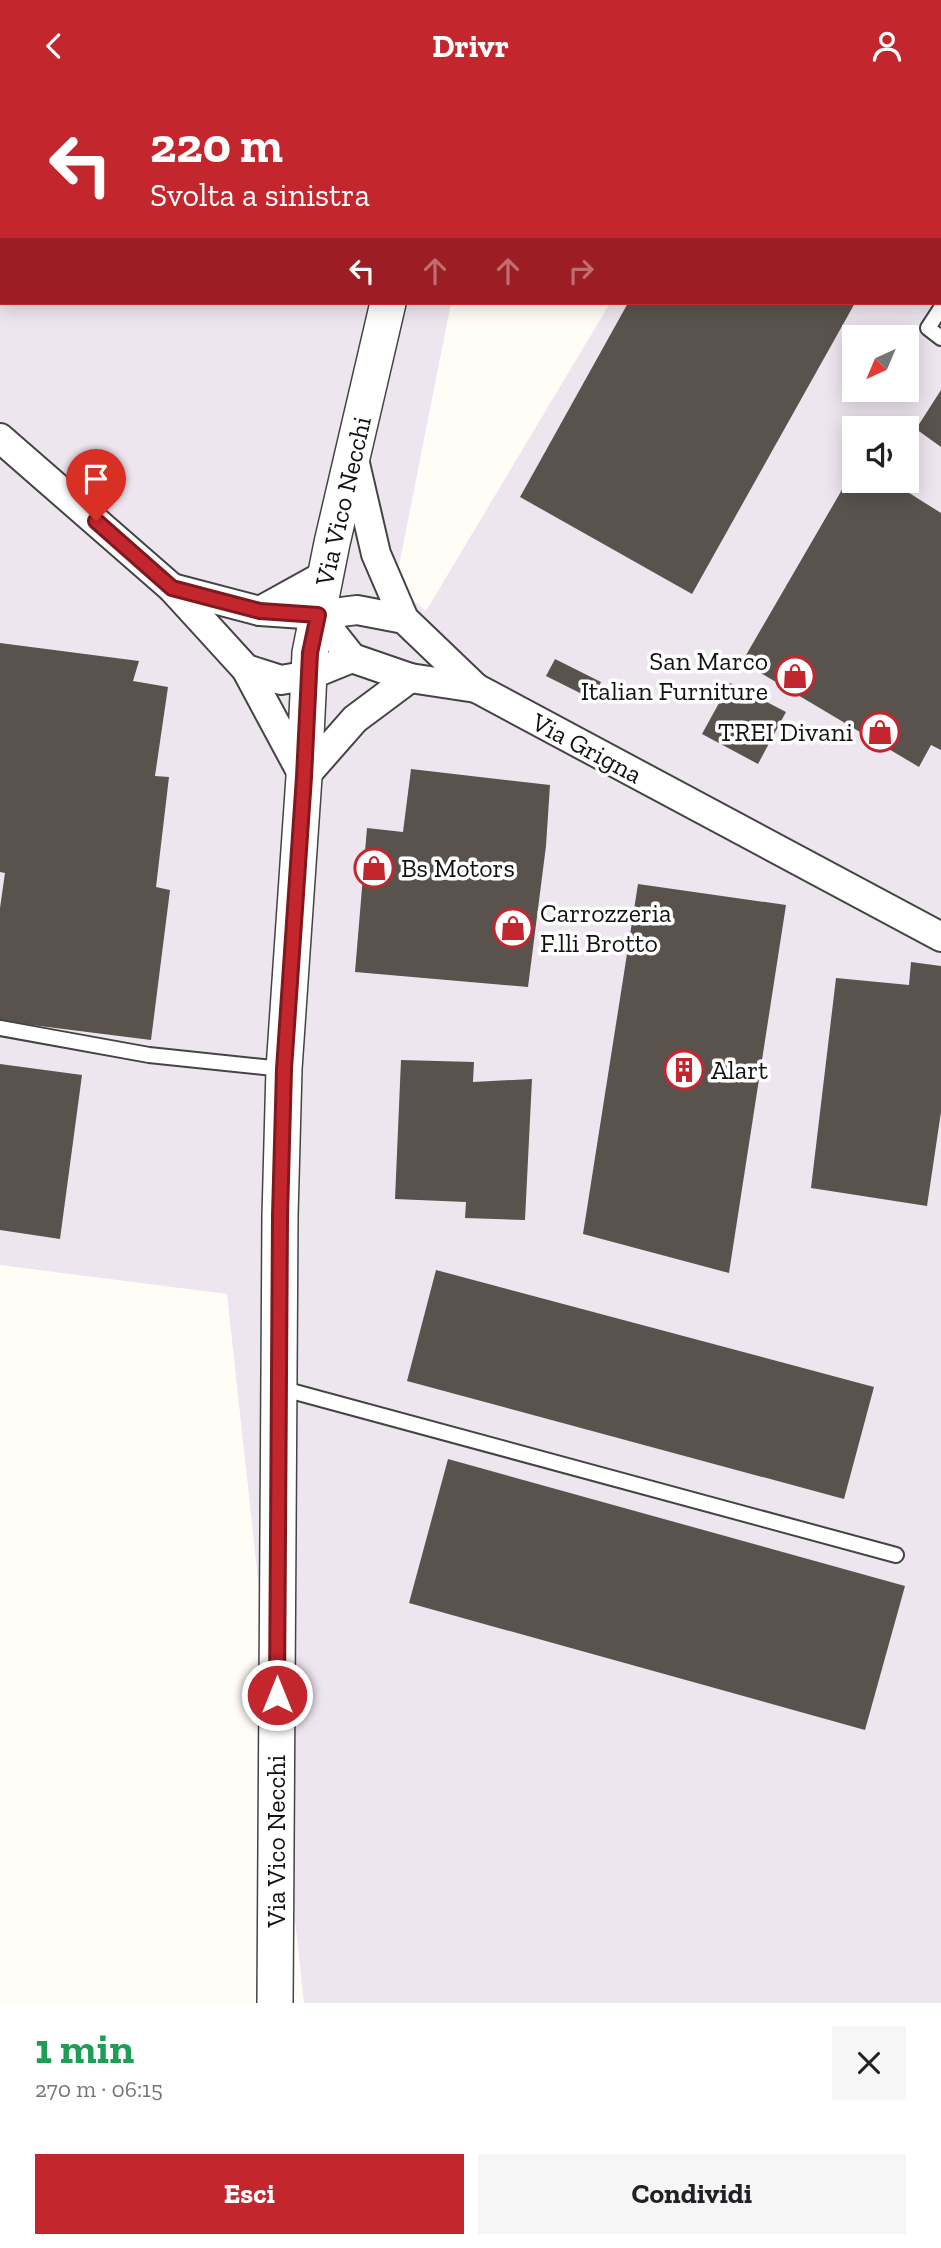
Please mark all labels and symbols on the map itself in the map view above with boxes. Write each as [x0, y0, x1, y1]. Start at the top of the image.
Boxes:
north arrow [842, 325, 919, 403]
street label: Via Vico Necchi [308, 413, 378, 590]
pin [66, 449, 126, 521]
place label: San Marco Italian Furniture [581, 645, 768, 707]
shop icon: San Marco Italian Furniture [774, 655, 816, 697]
street label: Via Grigna [526, 705, 648, 790]
shop icon: TREI Divani [859, 711, 901, 753]
place label: TREI Divani [718, 716, 853, 748]
shop icon: Bs Motors [353, 847, 395, 889]
place label: Bs Motors [401, 852, 515, 884]
place label: Carrozzeria F.lli Brotto [540, 897, 672, 959]
shop icon: Carrozzeria F.lli Brotto [492, 907, 534, 949]
building icon: Alart [663, 1049, 705, 1091]
place label: Alart [711, 1054, 768, 1086]
position arrow [240, 1658, 314, 1732]
street label: Via Vico Necchi [260, 1755, 292, 1928]

